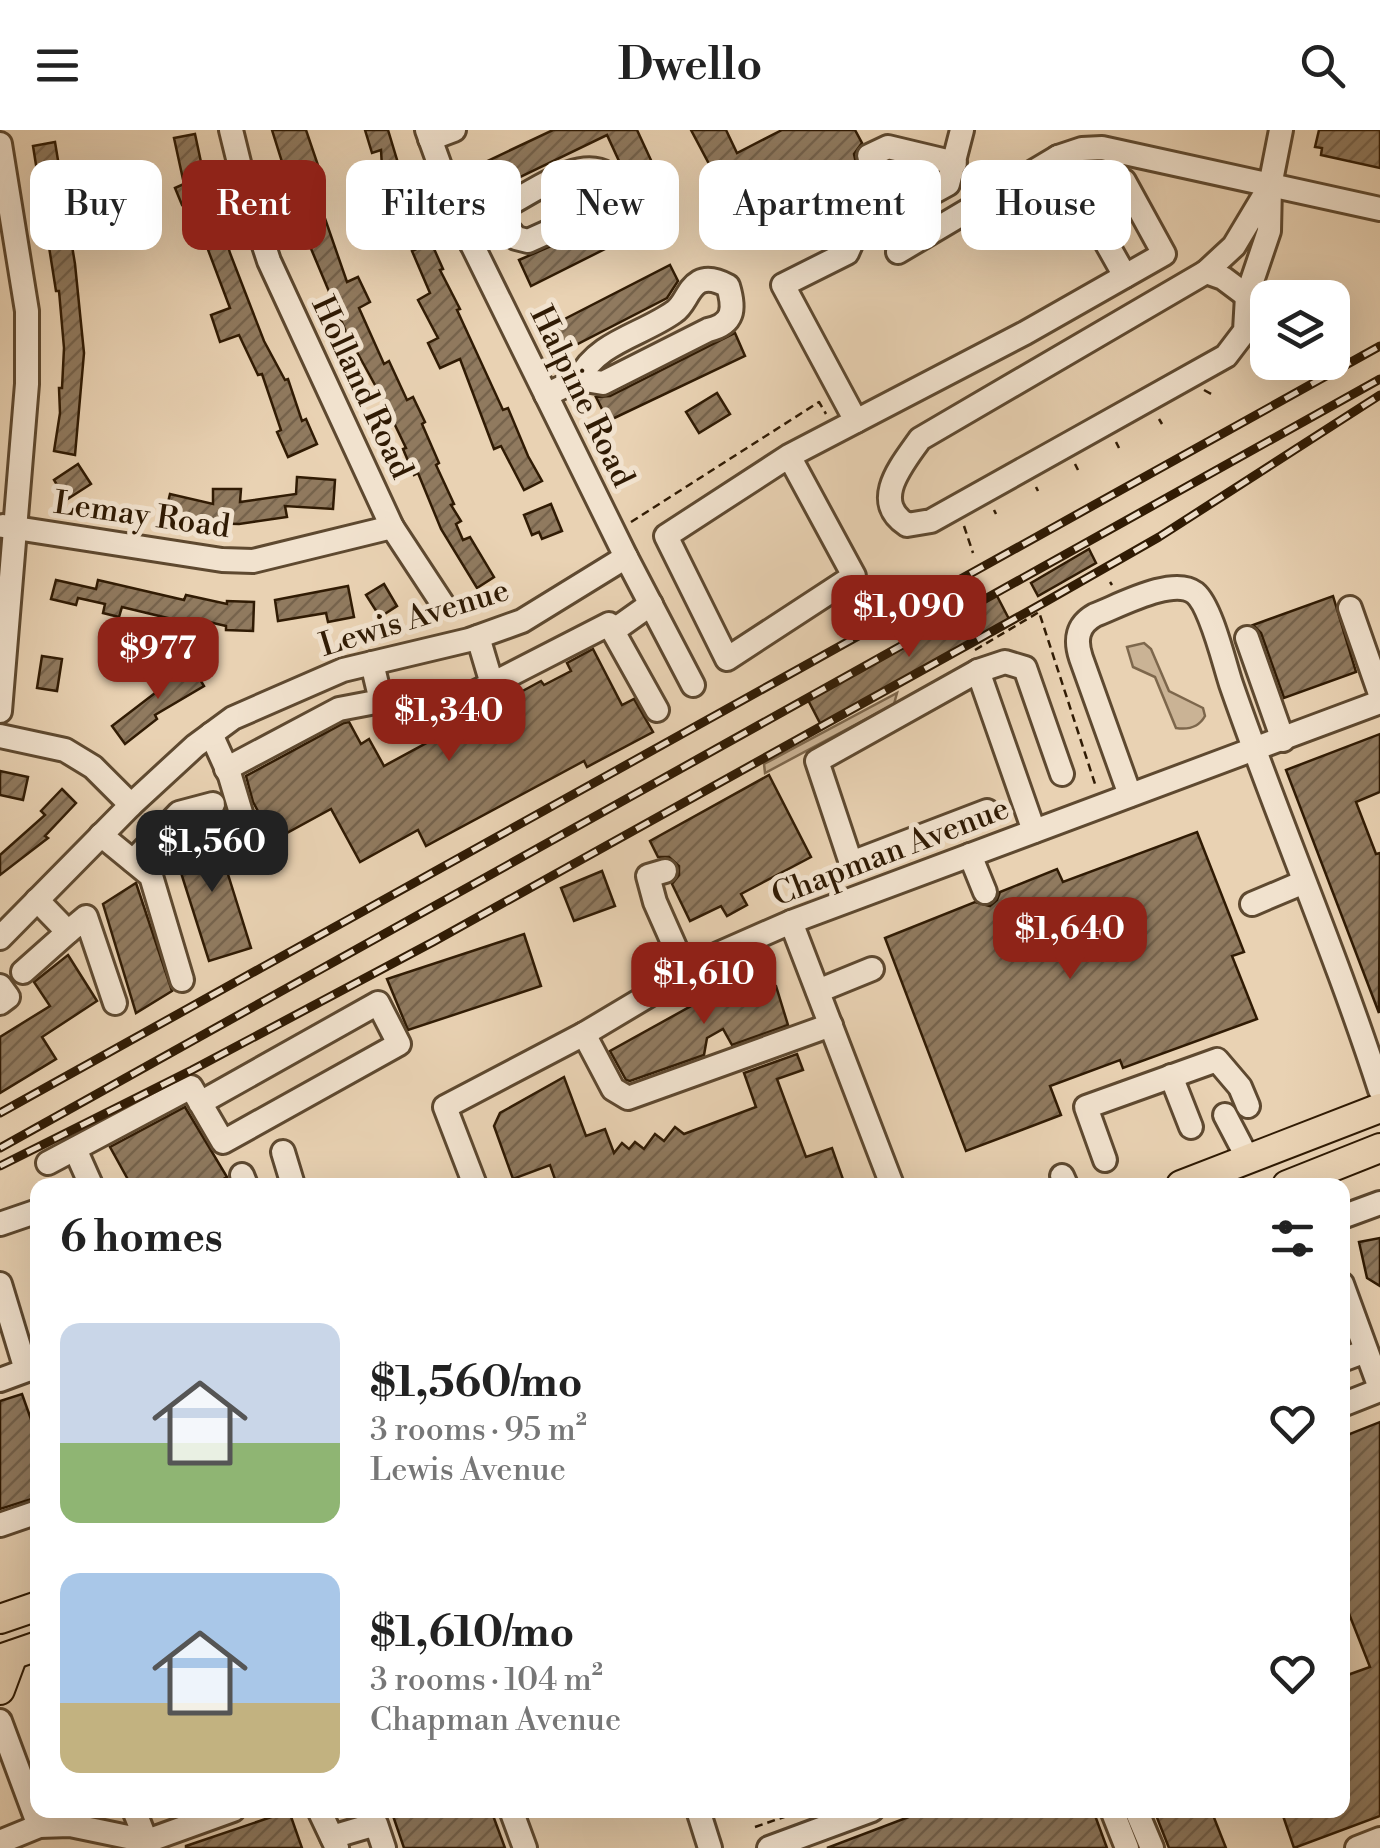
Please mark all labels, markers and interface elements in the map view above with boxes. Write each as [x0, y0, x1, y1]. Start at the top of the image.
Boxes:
text: Dwello [618, 37, 762, 94]
icon: menu [30, 38, 85, 93]
icon: search [1295, 38, 1350, 93]
chip: Buy [30, 160, 162, 250]
chip: Rent [182, 160, 326, 250]
chip: Filters [346, 160, 521, 250]
chip: New [541, 160, 679, 250]
chip: Apartment [699, 160, 941, 250]
chip: House [961, 160, 1131, 250]
map controls [1250, 280, 1350, 380]
button: layers [1250, 280, 1350, 380]
street label: Holland Road [302, 290, 422, 485]
street label: Halpine Road [521, 299, 643, 493]
street label: Lemay Road [51, 483, 233, 547]
street label: Lewis Avenue [315, 570, 514, 666]
pin: $1,090 [828, 575, 990, 660]
text: $1,090 [853, 587, 965, 627]
pin: $977 [99, 617, 217, 702]
text: $977 [120, 629, 196, 669]
pin: $1,340 [368, 679, 530, 764]
text: $1,340 [394, 691, 504, 731]
street label: Chapman Avenue [766, 788, 1015, 916]
pin: $1,560 [131, 810, 293, 895]
text: $1,560 [158, 822, 266, 862]
pin: $1,640 [989, 897, 1151, 982]
text: $1,640 [1015, 909, 1125, 949]
pin: $1,610 [623, 942, 785, 1027]
text: $1,610 [653, 954, 755, 994]
icon: filters [1265, 1211, 1320, 1266]
text: 6 homes [60, 1212, 223, 1265]
text: $1,560/mo [370, 1357, 583, 1410]
icon: home [140, 1363, 260, 1483]
icon: heart [1265, 1396, 1320, 1451]
text: 3 rooms · 95 m² [370, 1410, 587, 1450]
text: Lewis Avenue [370, 1450, 566, 1490]
text: $1,610/mo [370, 1607, 574, 1660]
icon: home [140, 1613, 260, 1733]
icon: heart [1265, 1646, 1320, 1701]
text: 3 rooms · 104 m² [370, 1660, 603, 1700]
text: Chapman Avenue [370, 1700, 621, 1740]

